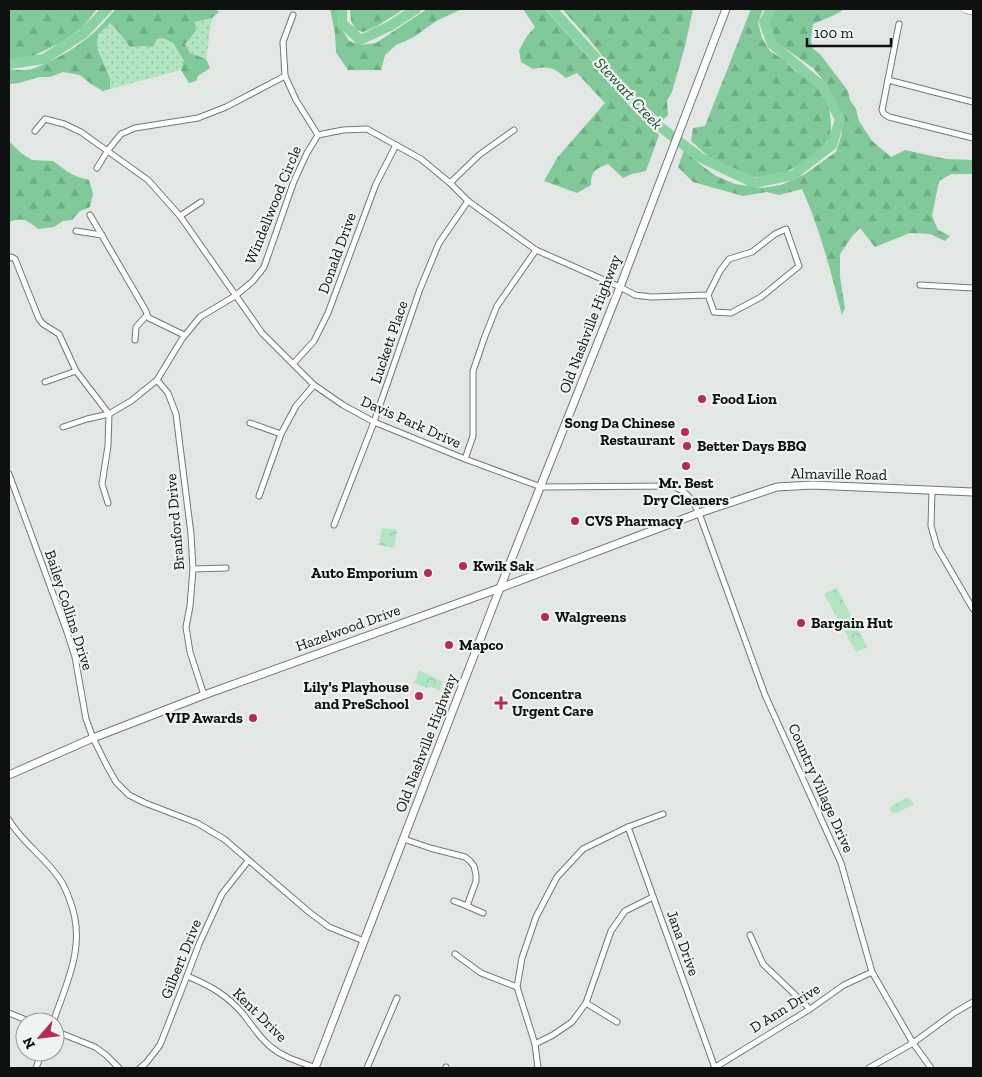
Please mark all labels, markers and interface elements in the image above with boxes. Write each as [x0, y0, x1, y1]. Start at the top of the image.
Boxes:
scale bar [807, 15, 891, 47]
text: 100 m [814, 24, 853, 42]
water label: Stewart Creek [591, 53, 667, 133]
street label: Windellwood Circle [241, 143, 305, 267]
street label: Donald Drive [314, 210, 360, 296]
street label: Old Nashville Highway [555, 252, 625, 396]
street label: Luckett Place [366, 298, 412, 386]
place label: Food Lion [712, 390, 777, 408]
street label: Davis Park Drive [358, 392, 464, 452]
marker: Food Lion [696, 393, 708, 405]
place label: Song Da Chinese Restaurant [565, 414, 676, 449]
marker: Song Da Chinese Restaurant [679, 426, 691, 438]
place label: Better Days BBQ [697, 437, 807, 455]
marker: Better Days BBQ [681, 440, 693, 452]
marker: Mr. Best Dry Cleaners [680, 460, 692, 472]
street label: Almaville Road [791, 464, 888, 484]
street label: Branford Drive [162, 473, 188, 571]
place label: Mr. Best Dry Cleaners [643, 474, 729, 509]
place label: CVS Pharmacy [585, 512, 683, 530]
marker: CVS Pharmacy [569, 515, 581, 527]
street label: Bailey Collins Drive [41, 548, 97, 672]
place label: Kwik Sak [473, 557, 535, 575]
marker: Kwik Sak [457, 560, 469, 572]
place label: Auto Emporium [311, 564, 418, 582]
marker: Auto Emporium [422, 567, 434, 579]
street label: Hazelwood Drive [293, 601, 403, 655]
place label: Walgreens [555, 608, 626, 626]
marker: Walgreens [539, 611, 551, 623]
place label: Bargain Hut [811, 614, 894, 632]
marker: Bargain Hut [795, 617, 807, 629]
place label: Mapco [459, 636, 504, 654]
marker: Mapco [443, 639, 455, 651]
street label: Old Nashville Highway [391, 671, 461, 815]
place label: Lily's Playhouse and PreSchool [304, 678, 409, 713]
place label: Concentra Urgent Care [512, 685, 594, 720]
marker: Lily's Playhouse and PreSchool [413, 690, 425, 702]
marker: Concentra Urgent Care [494, 696, 508, 710]
place label: VIP Awards [166, 709, 243, 727]
marker: VIP Awards [247, 712, 259, 724]
street label: Country Village Drive [784, 721, 858, 855]
street label: Jana Drive [663, 908, 703, 978]
street label: Gilbert Drive [157, 917, 205, 1001]
street label: D Ann Drive [747, 979, 823, 1037]
street label: Kent Drive [229, 984, 291, 1046]
north arrow [15, 1012, 65, 1062]
text: N [19, 1034, 39, 1052]

